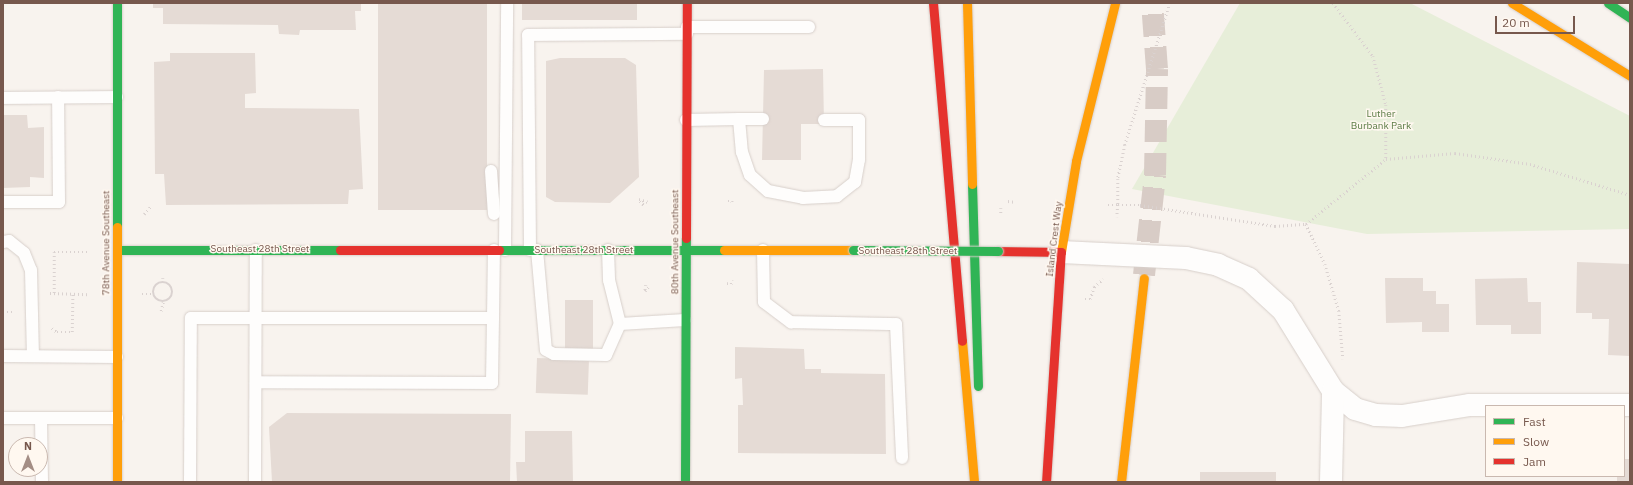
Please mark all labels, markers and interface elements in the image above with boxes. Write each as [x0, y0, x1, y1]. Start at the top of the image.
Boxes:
scale bar [1497, 8, 1577, 34]
text: 20 m [1502, 15, 1530, 30]
park label: Luther Burbank Park [1351, 107, 1411, 130]
street label: 80th Avenue Southeast [669, 190, 681, 294]
street label: 78th Avenue Southeast [100, 191, 112, 295]
street label: Island Crest Way [1043, 201, 1065, 277]
street label: Southeast 28th Street [211, 243, 309, 255]
street label: Southeast 28th Street [535, 244, 633, 256]
street label: Southeast 28th Street [859, 245, 957, 257]
legend [1485, 405, 1625, 477]
text: Fast [1523, 414, 1546, 429]
text: Slow [1523, 434, 1549, 449]
north arrow [8, 437, 48, 477]
text: N [24, 439, 32, 453]
text: Jam [1523, 454, 1546, 469]

